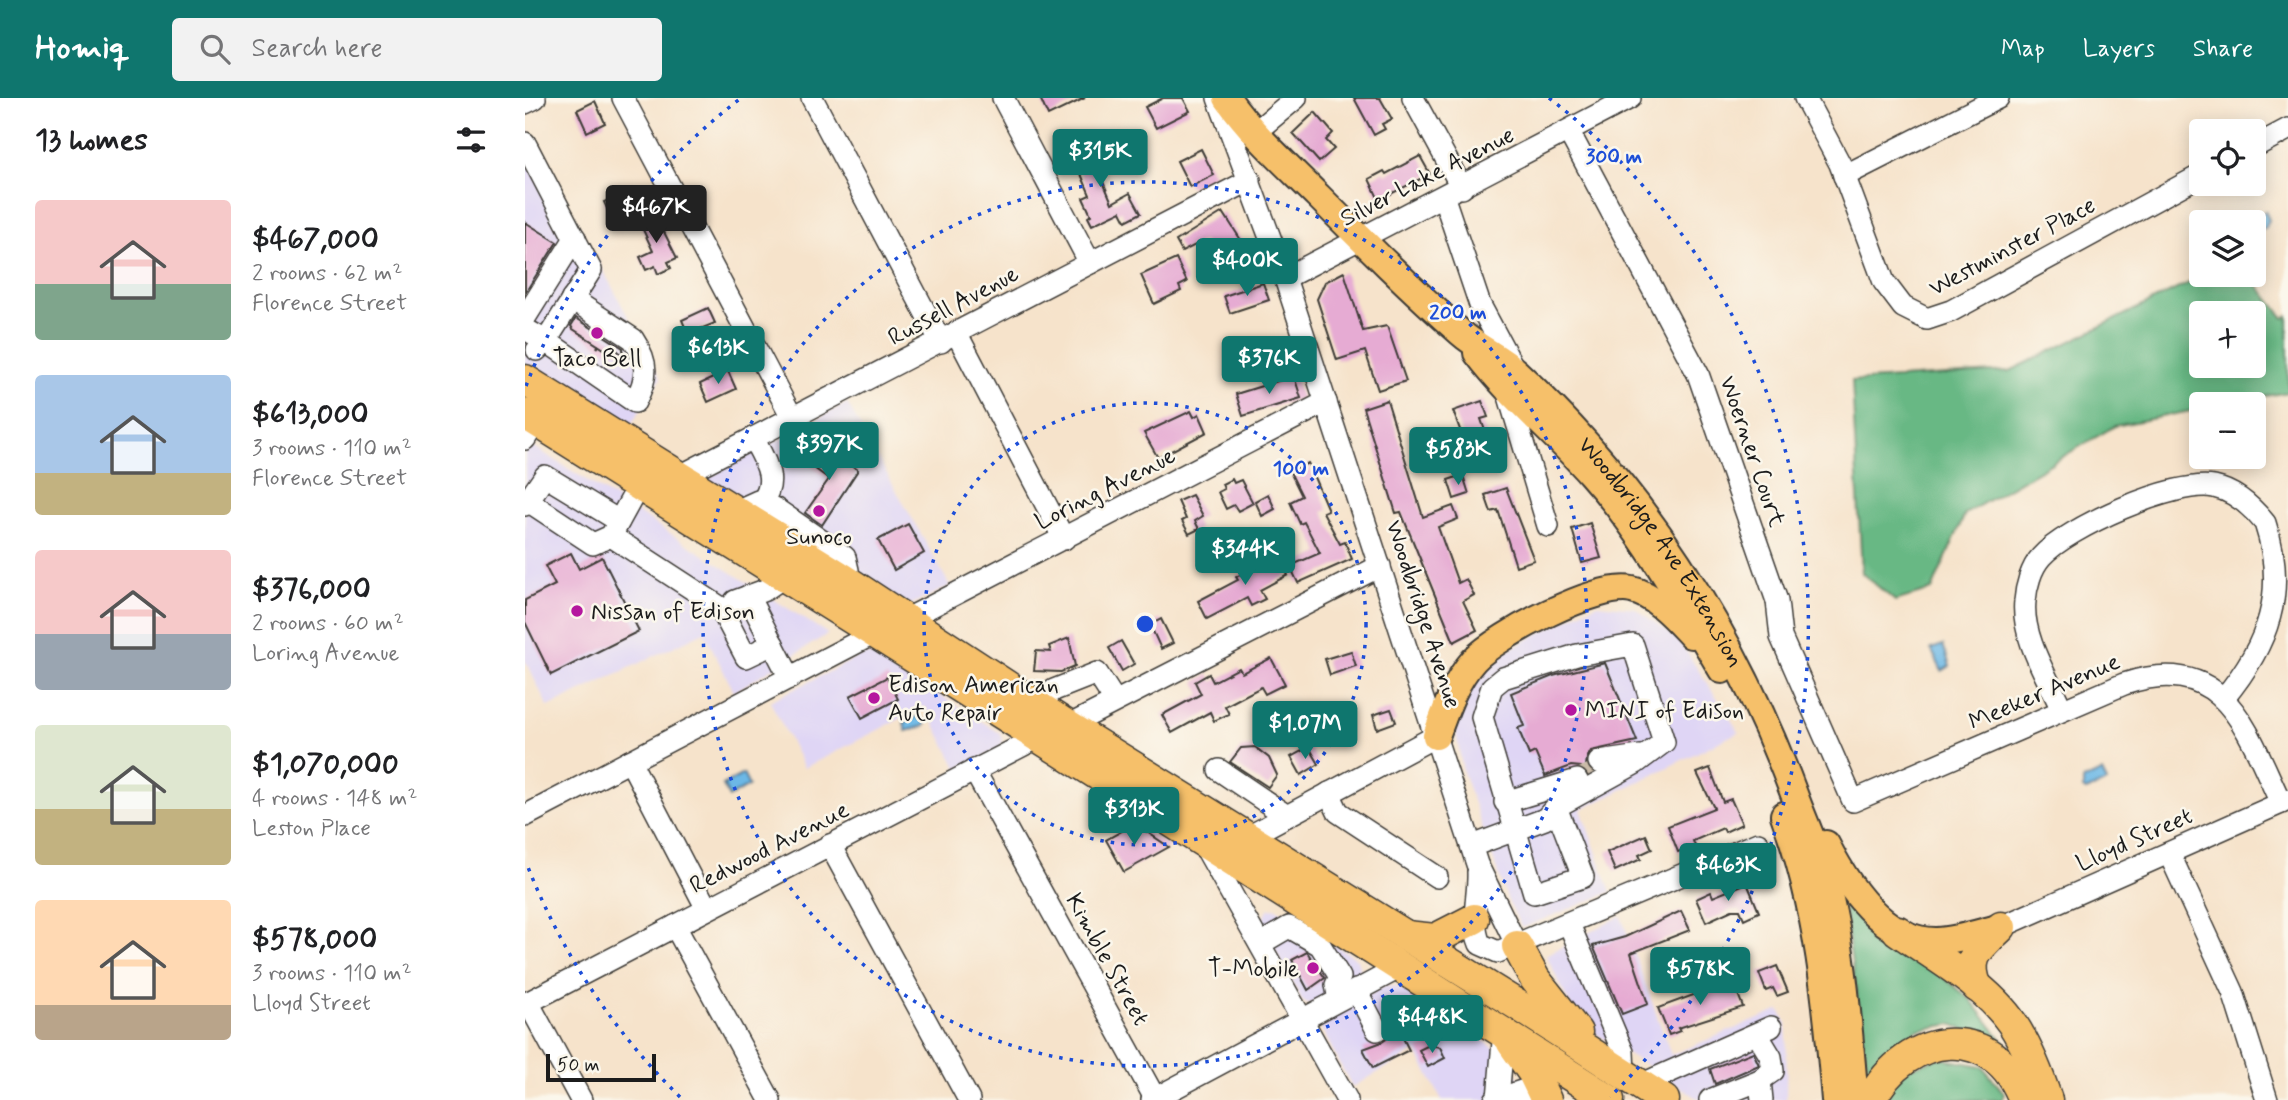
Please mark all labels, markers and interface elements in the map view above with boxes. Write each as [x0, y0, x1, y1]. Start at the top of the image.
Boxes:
search box [172, 18, 662, 81]
text: Homiq [35, 27, 130, 71]
icon: search [196, 30, 234, 68]
text: Search here [252, 32, 382, 66]
text: Map [2001, 34, 2045, 65]
text: Layers [2083, 34, 2155, 65]
text: Share [2193, 34, 2253, 65]
map controls [2189, 119, 2266, 469]
button: locate [2189, 119, 2266, 196]
street label: Silver Lake Avenue [1335, 120, 1520, 235]
text: 13 homes [35, 121, 148, 160]
icon: filters [452, 121, 490, 159]
pin: $315K [1051, 130, 1149, 189]
text: $315K [1069, 137, 1131, 167]
text: 300 m [1586, 143, 1643, 171]
pin: $467K [607, 186, 705, 245]
street label: Westminster Place [1924, 190, 2101, 304]
text: $467K [622, 193, 690, 223]
button: layers [2189, 210, 2266, 287]
text: $467,000 [252, 220, 379, 259]
icon: home [91, 228, 175, 312]
pin: $400K [1198, 238, 1296, 298]
text: $400K [1212, 246, 1282, 276]
text: 2 rooms · 62 m² [252, 259, 403, 289]
street label: Russell Avenue [883, 259, 1024, 354]
text: Florence Street [252, 289, 407, 319]
text: 200 m [1429, 299, 1487, 327]
button: + [2189, 301, 2266, 378]
marker: Taco Bell [589, 325, 605, 341]
pin: $613K [669, 327, 767, 386]
text: $613K [688, 334, 748, 364]
pin: $376K [1220, 336, 1318, 396]
place label: Taco Bell [552, 344, 642, 375]
text: $376K [1238, 344, 1300, 374]
street label: Woerner Court [1711, 372, 1792, 531]
button: − [2189, 392, 2266, 469]
text: $613,000 [252, 395, 369, 434]
icon: home [91, 403, 175, 487]
pin: $397K [780, 422, 878, 482]
pin: $583K [1409, 428, 1507, 487]
text: $397K [796, 430, 862, 460]
street label: Woodbridge Ave Extension [1570, 431, 1750, 673]
text: 3 rooms · 110 m² [252, 434, 412, 464]
text: $583K [1425, 435, 1491, 465]
street label: Loring Avenue [1030, 441, 1181, 538]
text: 100 m [1273, 455, 1329, 483]
text: Florence Street [252, 464, 407, 494]
marker: Sunoco [811, 503, 827, 519]
street label: Woodbridge Avenue [1376, 516, 1468, 713]
place label: Sunoco [786, 522, 852, 553]
pin: $344K [1196, 528, 1294, 587]
text: $344K [1211, 535, 1279, 565]
text: $376,000 [252, 570, 371, 609]
icon: home [91, 578, 175, 662]
place label: Nissan of Edison [591, 597, 755, 628]
marker: Nissan of Edison [569, 603, 585, 619]
text: 2 rooms · 60 m² [252, 609, 404, 639]
centre of rings [1133, 612, 1157, 636]
text: Loring Avenue [252, 639, 399, 669]
street label: Meeker Avenue [1964, 647, 2125, 738]
place label: Edison American Auto Repair [888, 670, 1059, 729]
marker: Edison American Auto Repair [866, 690, 882, 706]
place label: MINI of Edison [1585, 696, 1744, 727]
pin: $1.07M [1248, 702, 1362, 761]
marker: MINI of Edison [1563, 702, 1579, 718]
text: $1.07M [1268, 709, 1342, 739]
text: $1,070,000 [252, 745, 399, 784]
icon: home [91, 753, 175, 837]
text: 4 rooms · 148 m² [252, 784, 417, 814]
pin: $313K [1085, 788, 1183, 847]
street label: Redwood Avenue [685, 795, 855, 902]
text: $313K [1104, 795, 1164, 825]
street label: Lloyd Street [2072, 801, 2198, 880]
text: Leston Place [252, 814, 371, 844]
pin: $463K [1679, 844, 1777, 903]
text: $463K [1695, 851, 1761, 881]
street label: Kimble Street [1058, 888, 1156, 1031]
text: $578,000 [252, 920, 377, 959]
icon: home [91, 928, 175, 1012]
pin: $578K [1651, 948, 1749, 1007]
place label: T-Mobile [1208, 954, 1299, 985]
text: $578K [1666, 955, 1734, 985]
text: 3 rooms · 110 m² [252, 959, 412, 989]
marker: T-Mobile [1305, 960, 1321, 976]
text: Lloyd Street [252, 989, 371, 1019]
pin: $448K [1383, 996, 1481, 1055]
text: $448K [1397, 1003, 1467, 1033]
scale bar [546, 1051, 656, 1083]
text: 50 m [557, 1053, 600, 1078]

